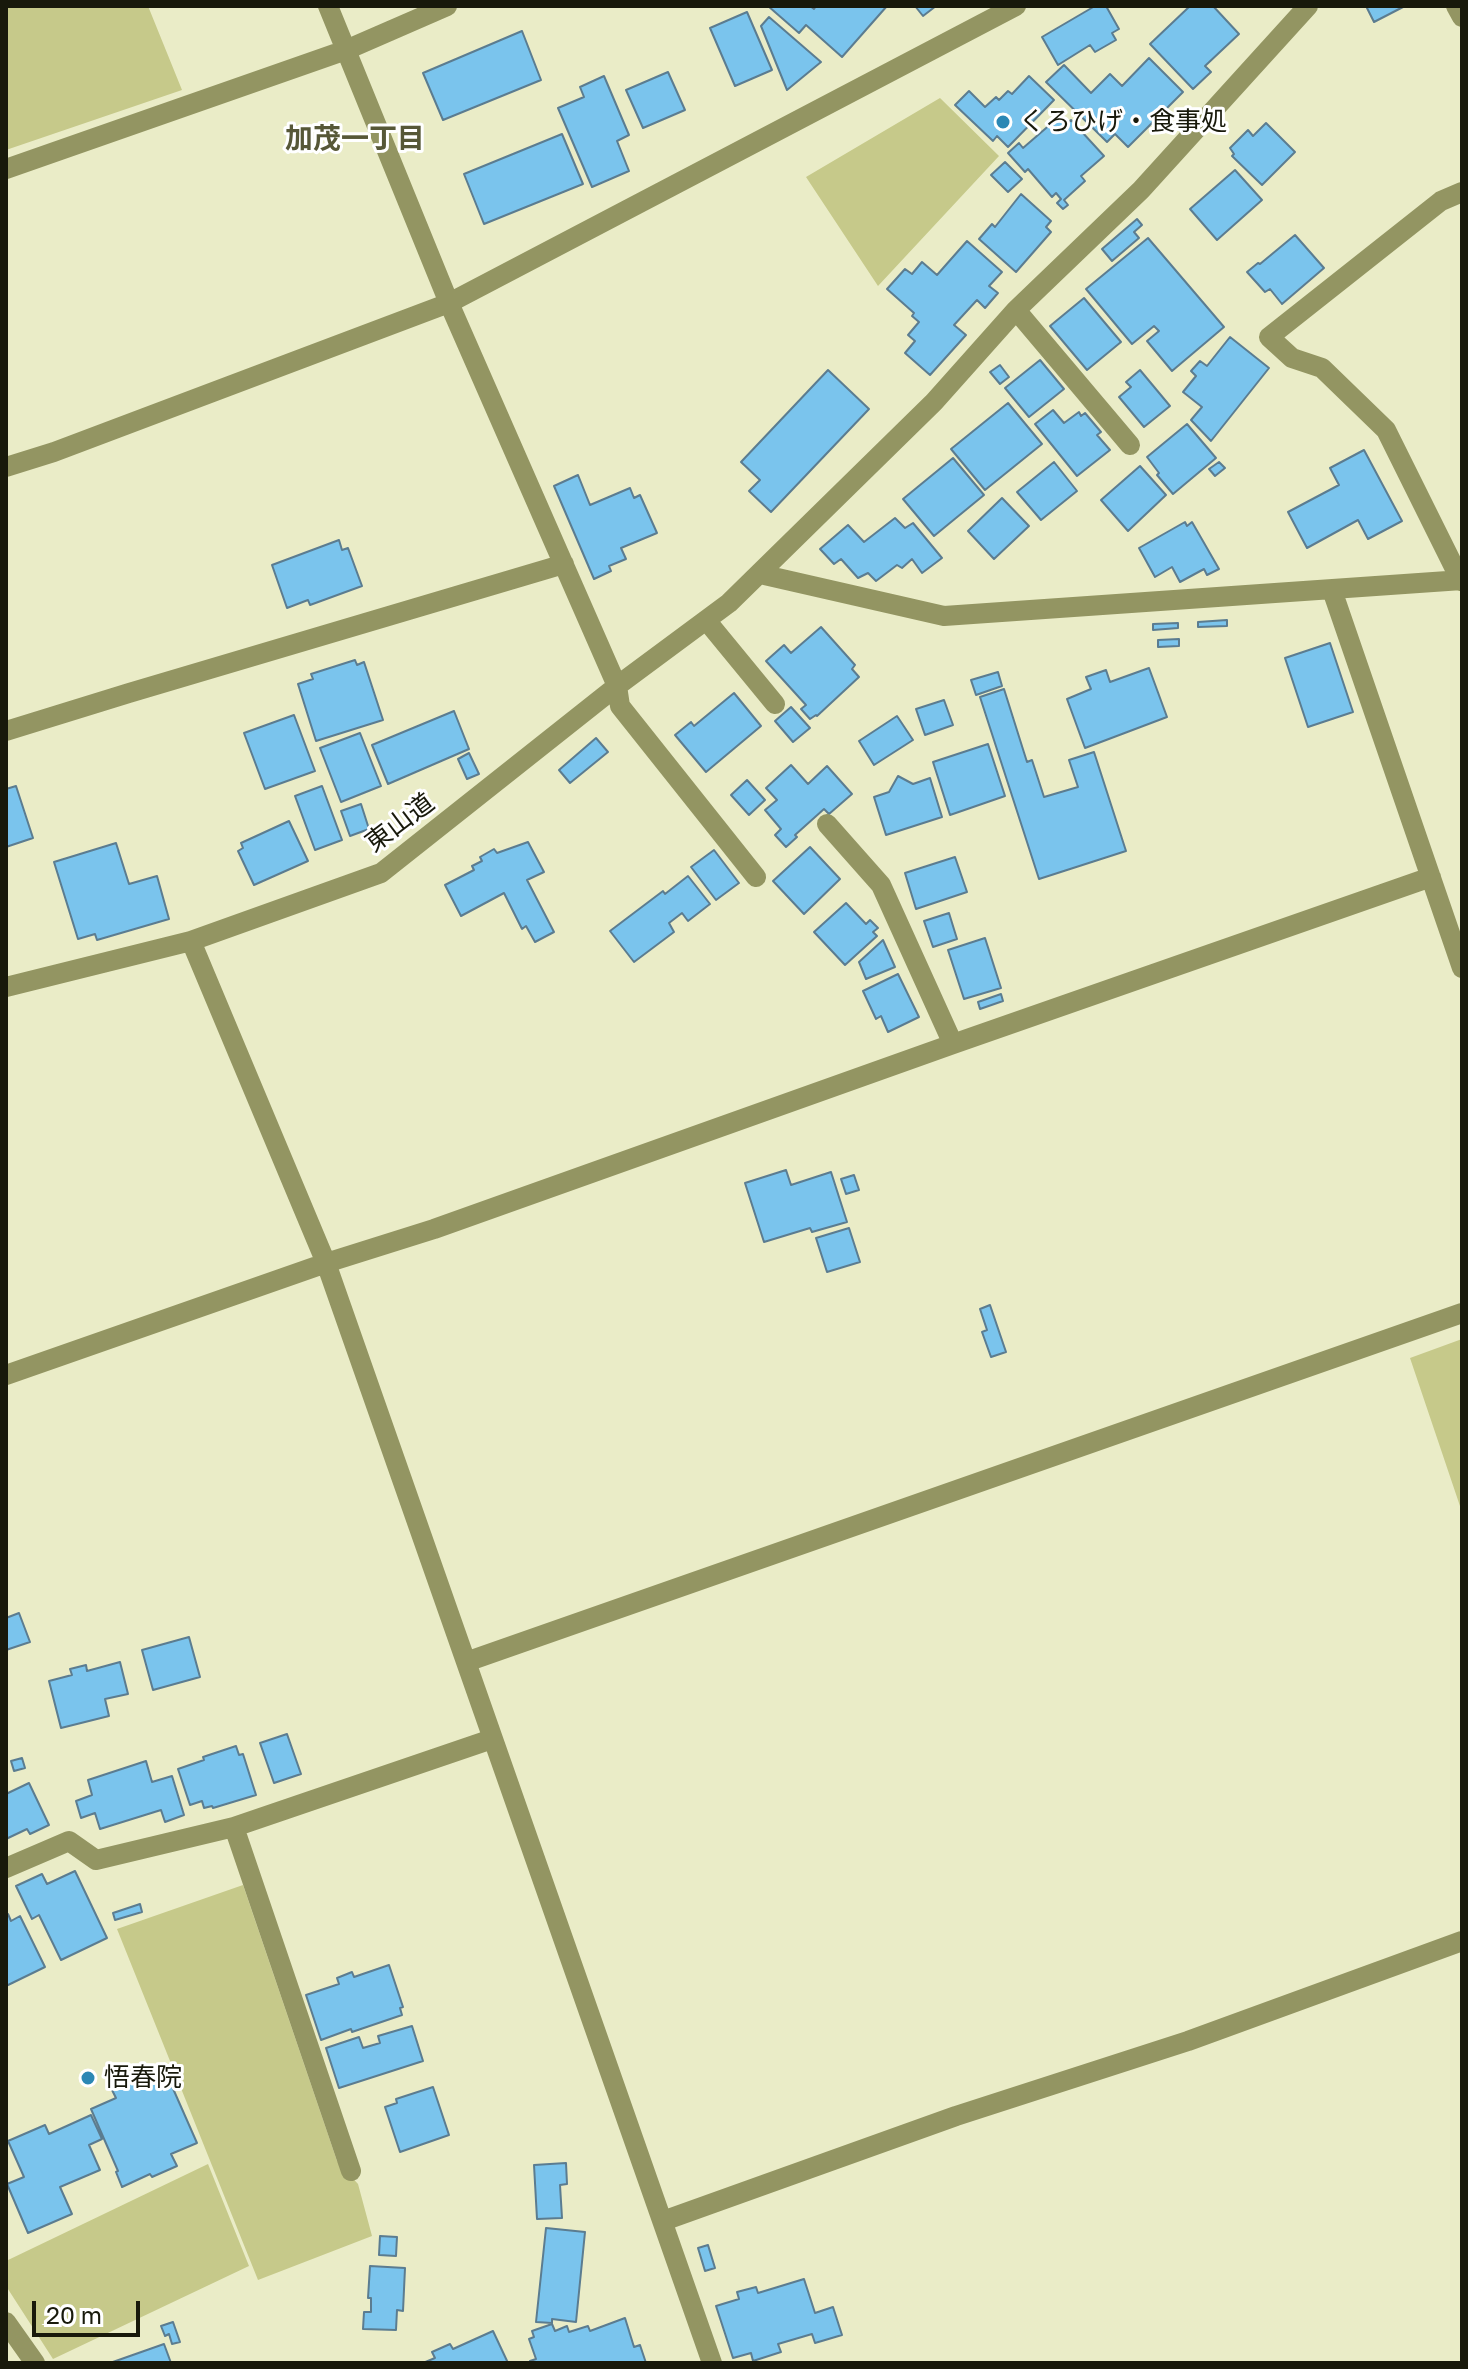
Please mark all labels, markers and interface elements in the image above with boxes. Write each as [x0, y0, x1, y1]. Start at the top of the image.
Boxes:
place label: くろひげ・食事処 [1019, 106, 1227, 138]
marker: くろひげ・食事処 [994, 113, 1012, 131]
district label: 加茂一丁目 [285, 122, 425, 156]
street label: 東山道 [359, 787, 441, 859]
place label: 悟春院 [104, 2062, 182, 2094]
marker: 悟春院 [79, 2069, 97, 2087]
scale bar [36, 2285, 144, 2335]
text: 20 m [46, 2300, 102, 2329]

